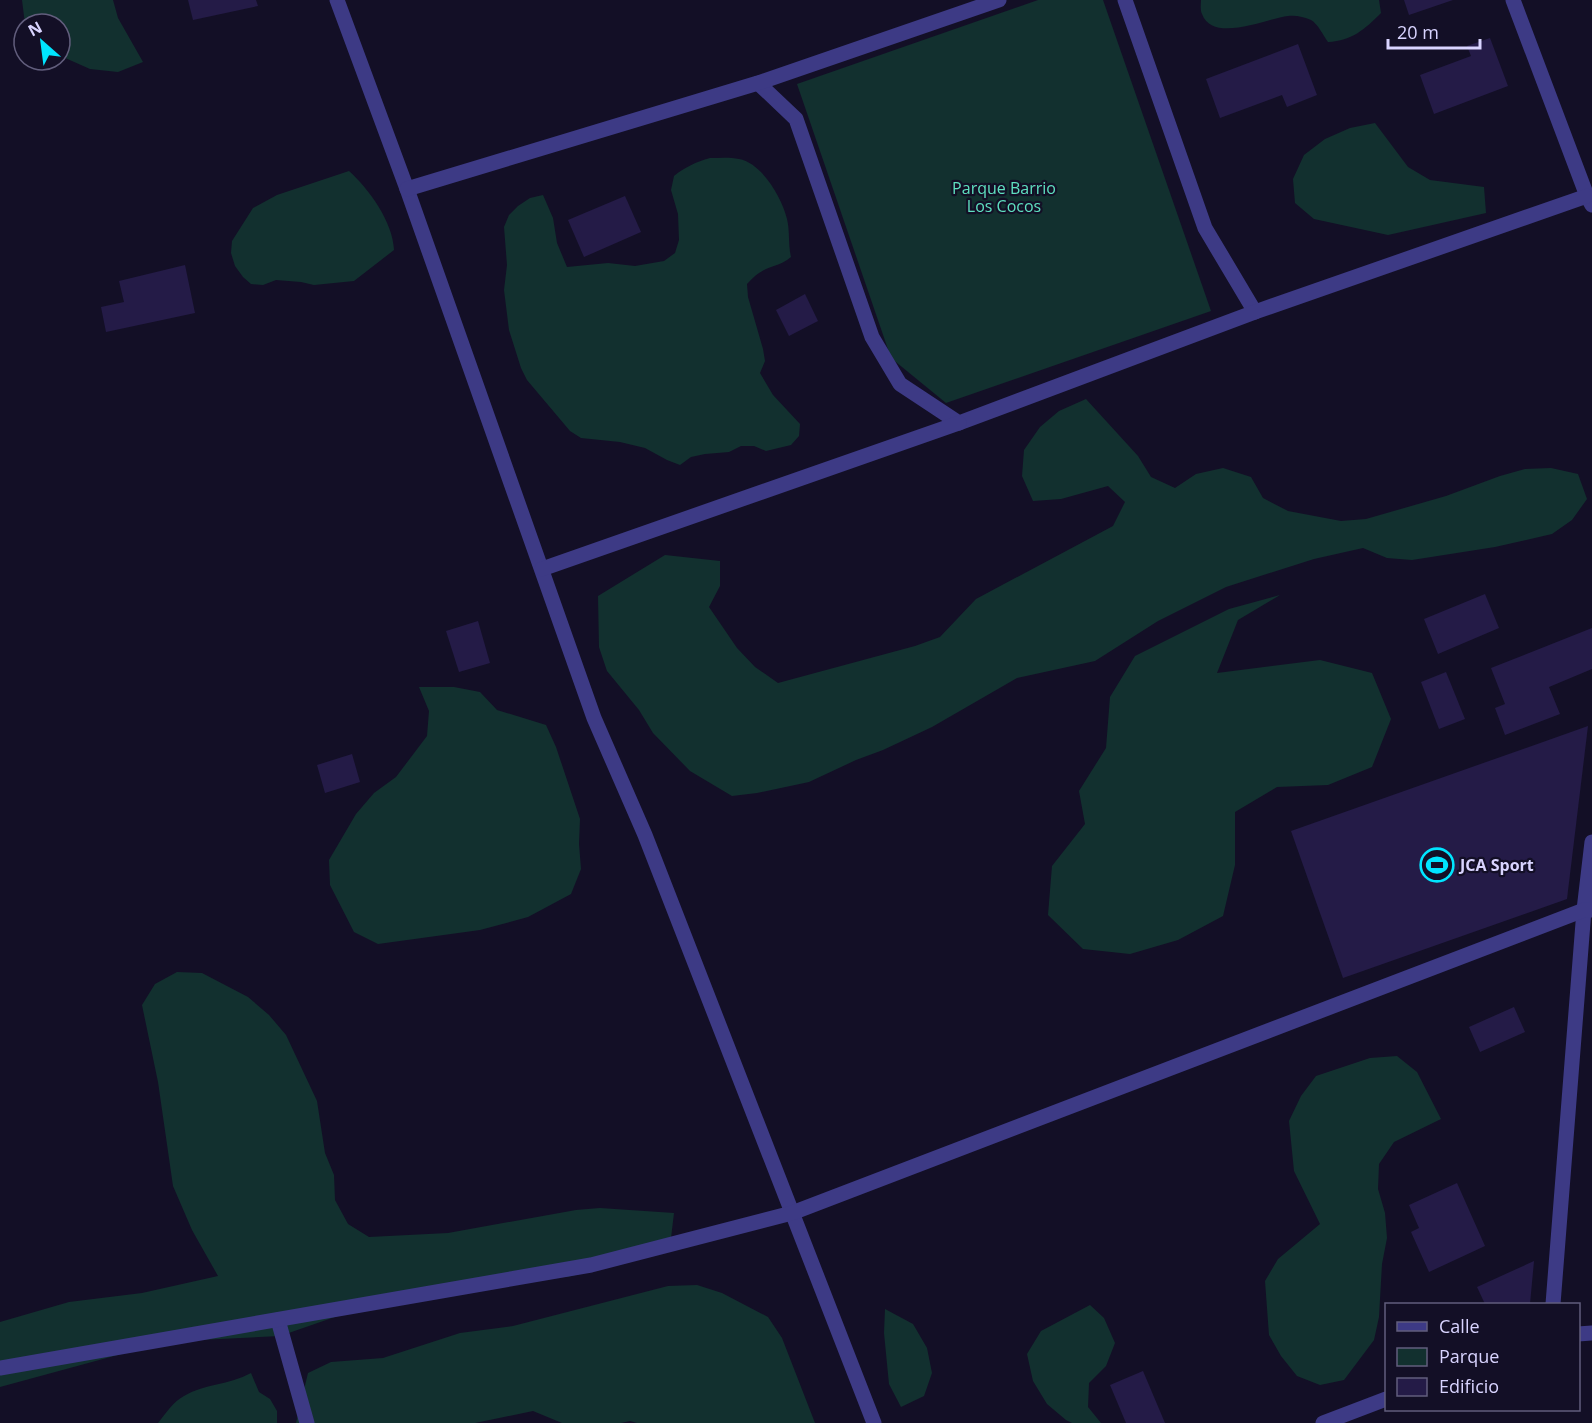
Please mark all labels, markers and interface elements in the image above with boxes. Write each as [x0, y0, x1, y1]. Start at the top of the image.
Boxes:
north arrow [12, 12, 72, 72]
scale bar [1388, 12, 1480, 50]
text: N [24, 16, 46, 42]
text: 20 m [1397, 20, 1439, 44]
park label: Parque Barrio Los Cocos [952, 177, 1056, 217]
sports icon: JCA Sport [1419, 847, 1455, 883]
place label: JCA Sport [1458, 854, 1534, 876]
legend [1385, 1303, 1580, 1411]
text: Calle [1439, 1314, 1480, 1338]
text: Parque [1439, 1344, 1499, 1368]
text: Edificio [1439, 1374, 1499, 1398]

